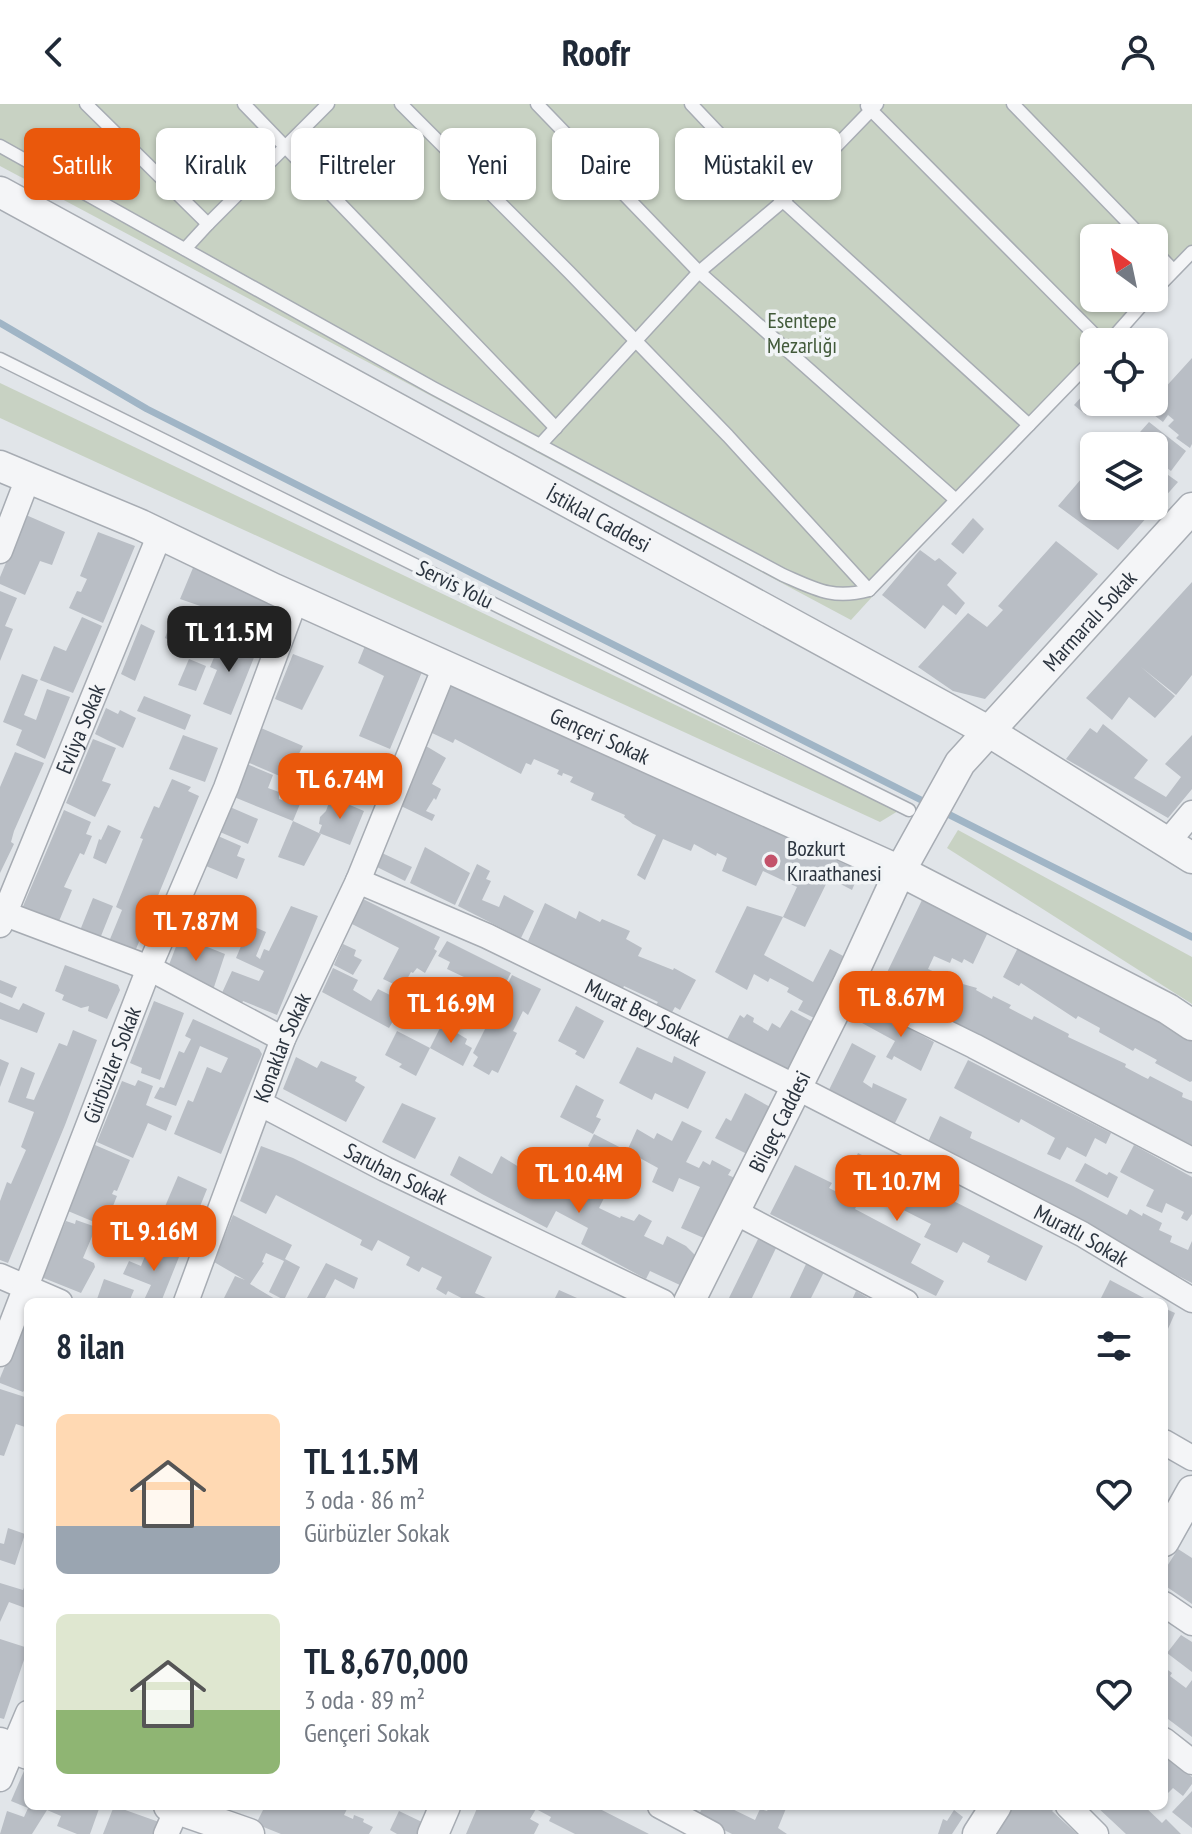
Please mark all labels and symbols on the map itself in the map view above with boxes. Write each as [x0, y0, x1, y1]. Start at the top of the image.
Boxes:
north arrow [1080, 224, 1168, 312]
park label: Esentepe Mezarlığı [767, 306, 837, 359]
street label: İstiklal Caddesi [542, 479, 656, 558]
street label: Servis Yolu [412, 553, 498, 615]
street label: Marmaralı Sokak [1037, 564, 1143, 677]
pin: TL 11.5M [146, 606, 312, 674]
street label: Evliya Sokak [49, 679, 111, 778]
street label: Gençeri Sokak [546, 701, 655, 771]
pin: TL 6.74M [257, 753, 423, 821]
place label: Bozkurt Kıraathanesi [787, 834, 882, 887]
marker: Bozkurt Kıraathanesi [762, 852, 780, 870]
pin: TL 7.87M [113, 895, 279, 963]
pin: TL 8.67M [818, 971, 984, 1039]
street label: Murat Bey Sokak [581, 972, 706, 1053]
pin: TL 16.9M [368, 977, 534, 1045]
street label: Konaklar Sokak [247, 988, 317, 1106]
street label: Gürbüzler Sokak [76, 1002, 147, 1127]
street label: Bilgeç Caddesi [742, 1066, 816, 1177]
street label: Saruhan Sokak [340, 1136, 453, 1211]
pin: TL 10.4M [496, 1147, 662, 1215]
pin: TL 10.7M [814, 1155, 980, 1223]
street label: Muratlı Sokak [1030, 1198, 1134, 1273]
pin: TL 9.16M [71, 1205, 237, 1273]

